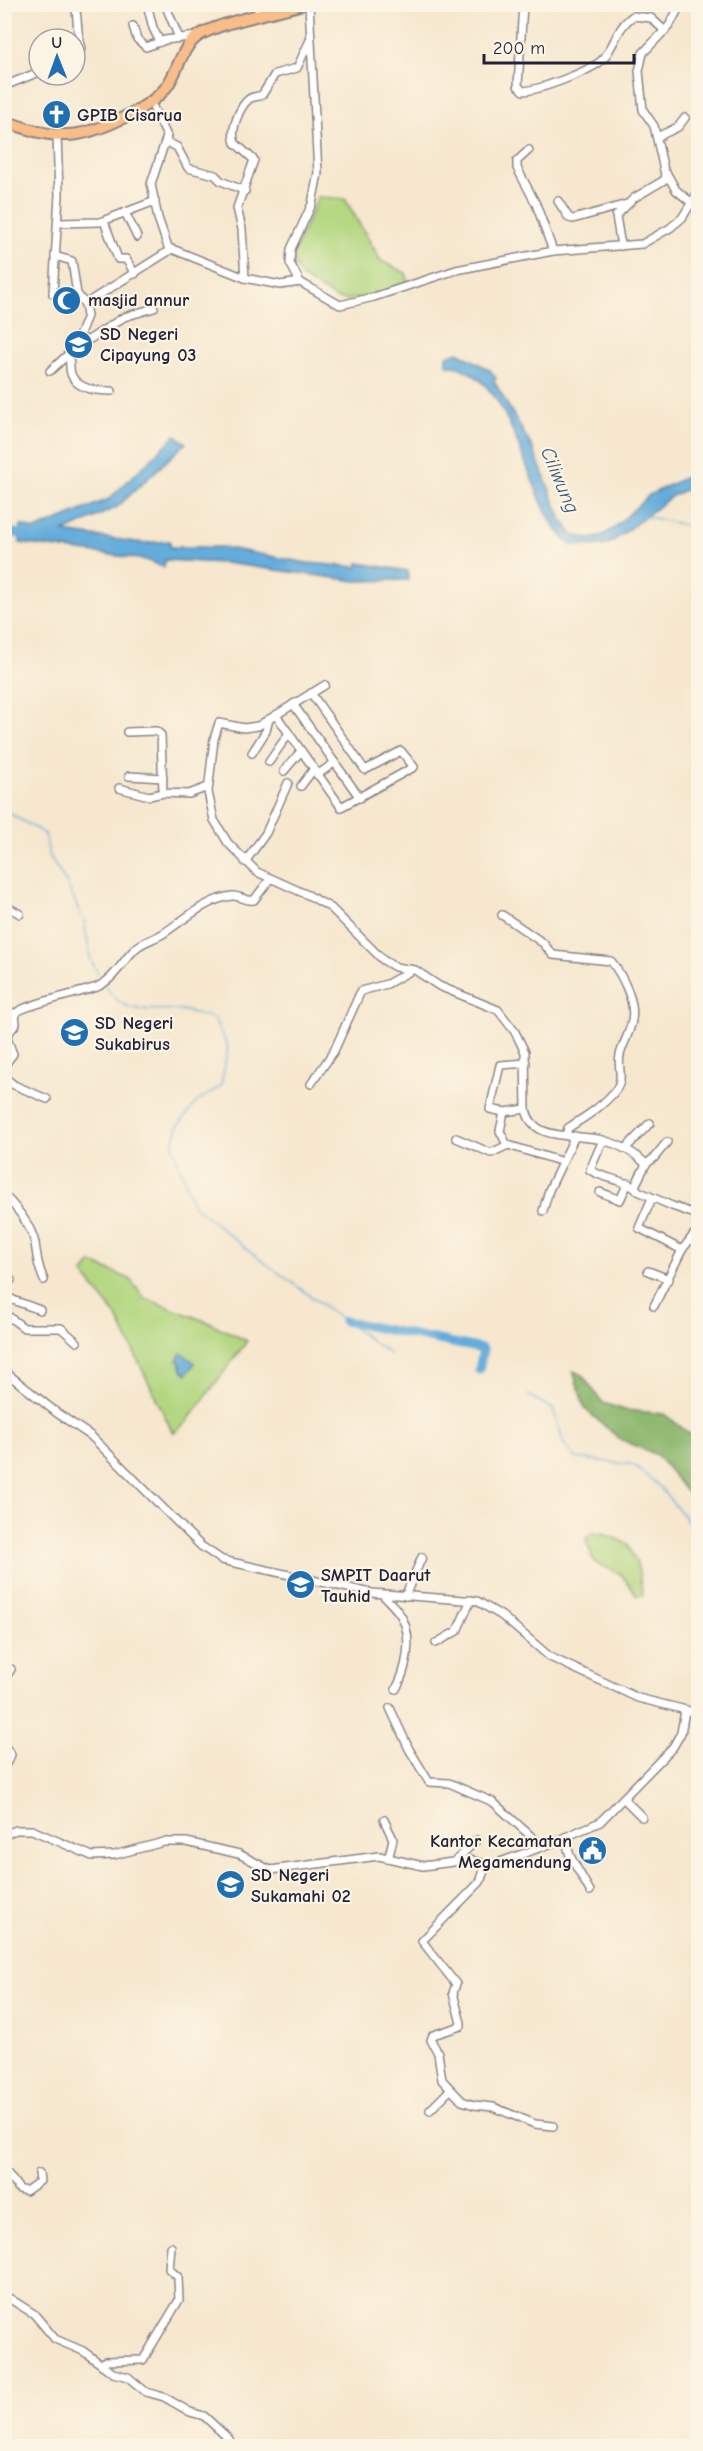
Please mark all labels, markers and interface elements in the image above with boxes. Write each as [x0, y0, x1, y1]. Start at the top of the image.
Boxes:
north arrow [27, 27, 87, 87]
scale bar [484, 27, 634, 65]
text: U [51, 34, 62, 52]
text: 200 m [493, 38, 545, 59]
church icon: GPIB Cisarua [40, 99, 72, 131]
place label: GPIB Cisarua [77, 105, 182, 126]
mosque icon: masjid annur [51, 284, 83, 316]
place label: masjid annur [88, 290, 190, 311]
place label: SD Negeri Cipayung 03 [100, 324, 197, 366]
school or university icon: SD Negeri Cipayung 03 [63, 328, 95, 360]
water label: Ciliwung [536, 443, 584, 517]
place label: SD Negeri Sukabirus [95, 1013, 173, 1055]
school or university icon: SD Negeri Sukabirus [58, 1017, 90, 1049]
place label: SMPIT Daarut Tauhid [321, 1565, 431, 1607]
school or university icon: SMPIT Daarut Tauhid [284, 1569, 316, 1601]
place label: Kantor Kecamatan Megamendung [430, 1831, 572, 1873]
public building icon: Kantor Kecamatan Megamendung [577, 1835, 609, 1867]
place label: SD Negeri Sukamahi 02 [251, 1865, 351, 1907]
school or university icon: SD Negeri Sukamahi 02 [214, 1869, 246, 1901]

